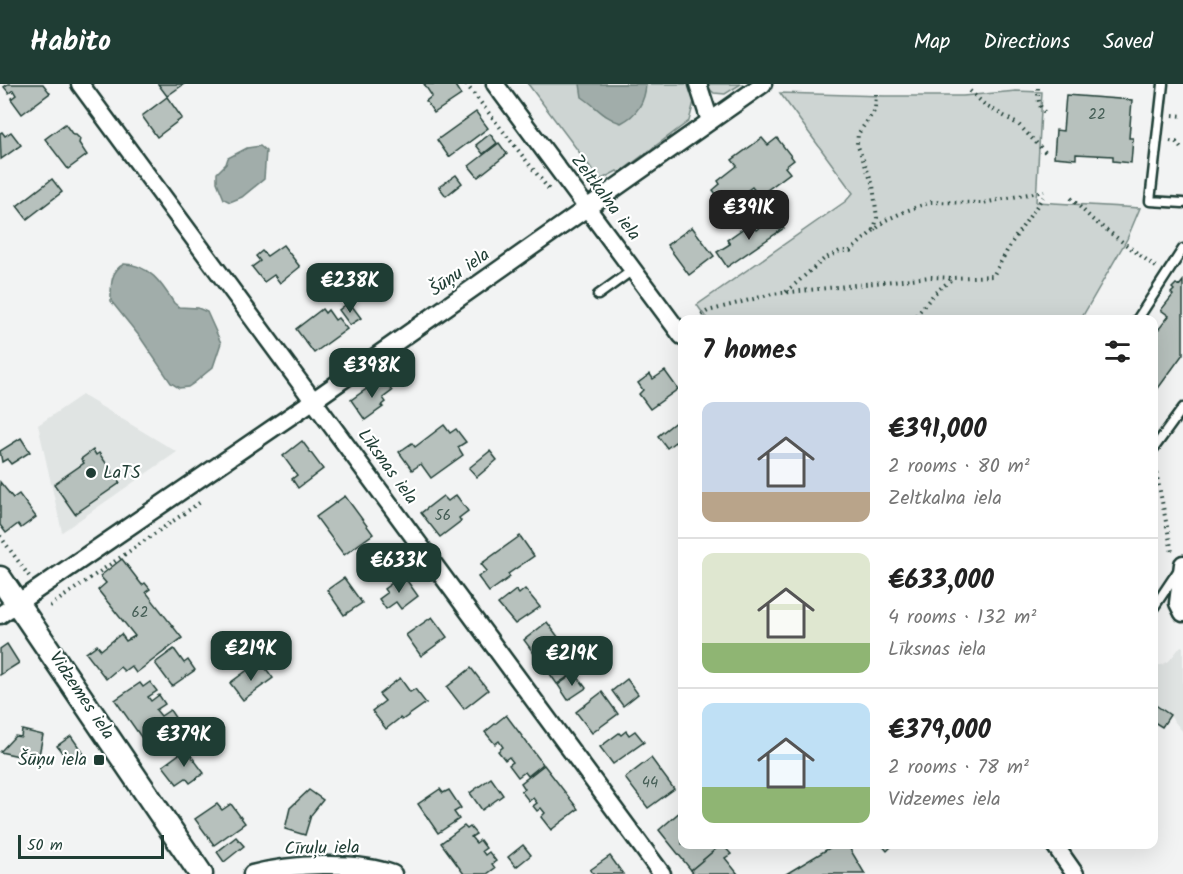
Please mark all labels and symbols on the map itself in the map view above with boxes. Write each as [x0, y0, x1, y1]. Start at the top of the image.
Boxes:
house number: 22 [1088, 103, 1106, 127]
street label: Zeltkalna iela [563, 148, 647, 248]
pin: €391K [707, 190, 791, 241]
street label: Šūņu iela [424, 241, 496, 305]
pin: €238K [308, 263, 392, 314]
pin: €398K [330, 348, 414, 399]
street label: Līksnas iela [349, 423, 425, 511]
place label: LaTS [103, 459, 141, 488]
marker: LaTS [84, 466, 98, 480]
house number: 56 [435, 504, 451, 528]
pin: €633K [357, 543, 441, 594]
house number: 62 [131, 601, 149, 625]
pin: €219K [209, 631, 293, 682]
pin: €219K [530, 636, 614, 687]
street label: Vidzemes iela [41, 646, 121, 746]
pin: €379K [142, 717, 226, 768]
place label: Šūņu iela [18, 746, 87, 775]
marker: Šūņu iela [92, 753, 106, 767]
house number: 44 [642, 771, 658, 795]
scale bar [18, 832, 164, 860]
street label: Cīruļu iela [284, 834, 360, 864]

